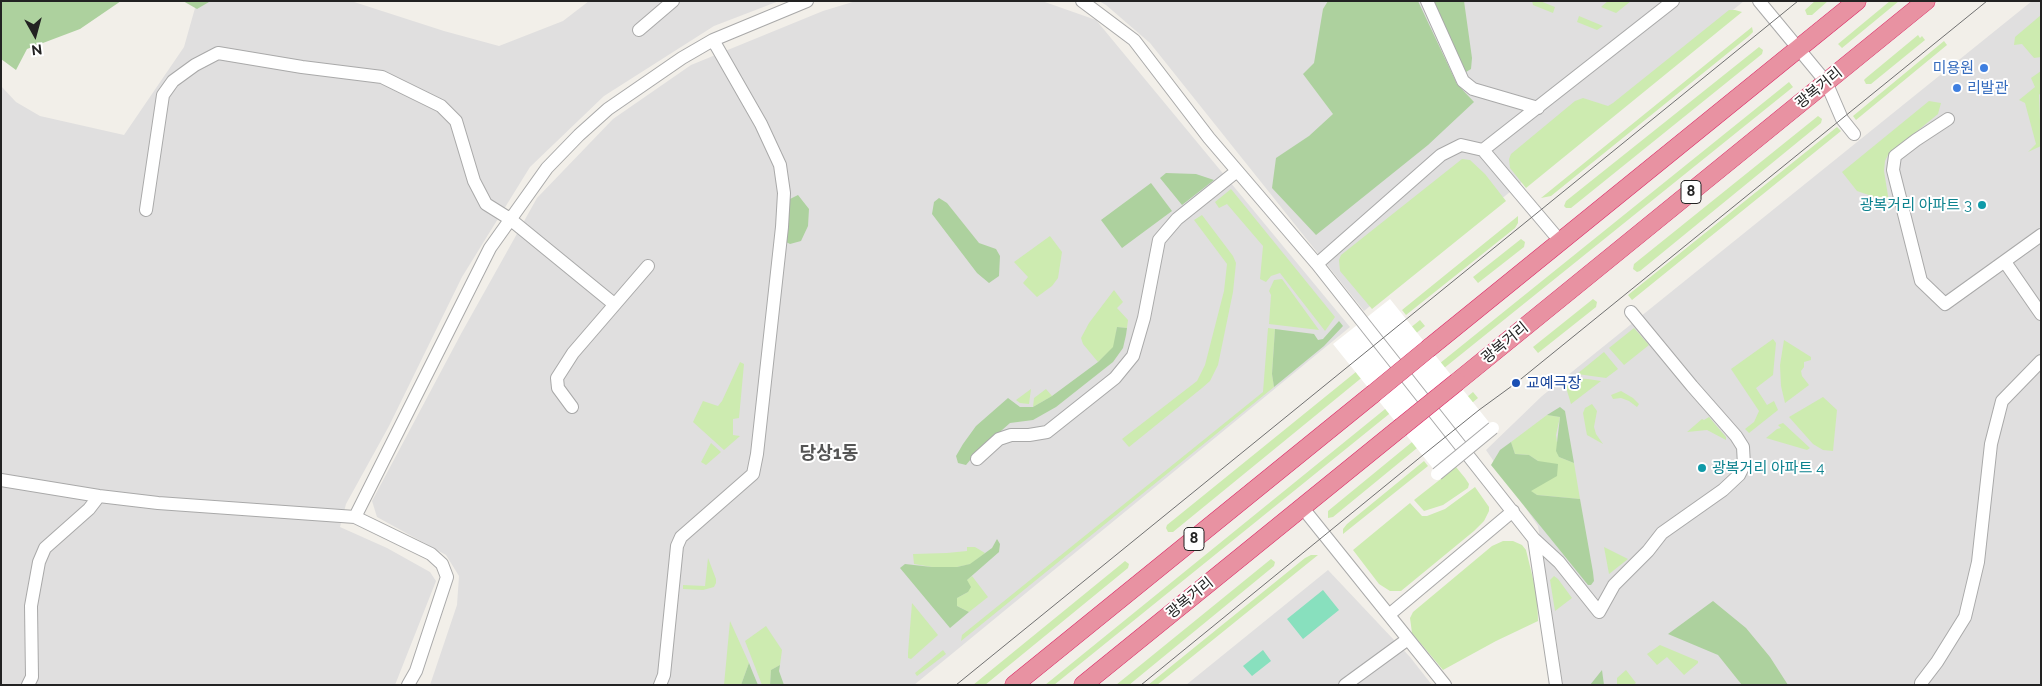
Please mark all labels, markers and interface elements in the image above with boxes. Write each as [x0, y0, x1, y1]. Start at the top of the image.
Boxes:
north arrow [10, 10, 60, 60]
text: N [31, 41, 43, 58]
place label: 미용원 [1933, 59, 1974, 77]
marker: 미용원 [1978, 62, 1990, 74]
street label: 광복거리 [1792, 64, 1846, 112]
place label: 리발관 [1967, 79, 2008, 97]
marker: 리발관 [1951, 82, 1963, 94]
road number: 8 [1681, 180, 1701, 203]
place label: 광복거리 아파트 3 [1860, 196, 1972, 214]
marker: 광복거리 아파트 3 [1976, 199, 1988, 211]
street label: 광복거리 [1478, 319, 1532, 367]
place label: 교예극장 [1526, 374, 1581, 392]
marker: 교예극장 [1510, 377, 1522, 389]
district label: 당상1동 [800, 443, 858, 465]
place label: 광복거리 아파트 4 [1712, 459, 1824, 477]
marker: 광복거리 아파트 4 [1696, 462, 1708, 474]
road number: 8 [1184, 528, 1204, 550]
street label: 광복거리 [1163, 574, 1217, 622]

